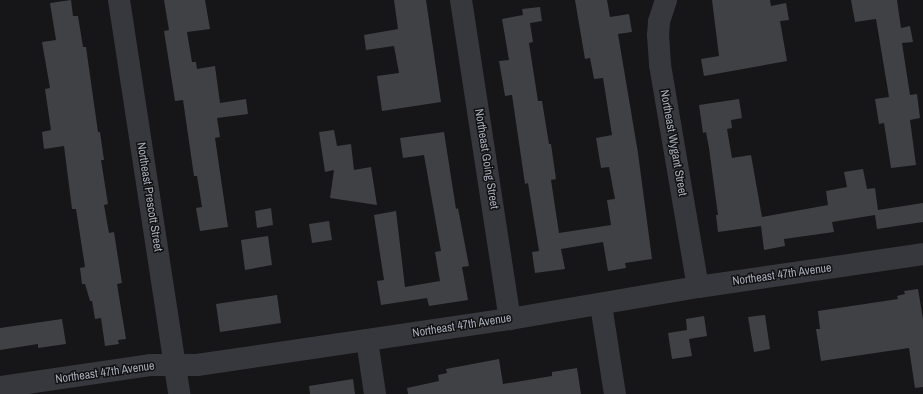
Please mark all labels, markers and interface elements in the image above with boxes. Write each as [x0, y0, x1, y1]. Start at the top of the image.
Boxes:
street label: Northeast Wygant Street [657, 89, 689, 197]
street label: Northeast Going Street [471, 108, 501, 210]
street label: Northeast Prescott Street [133, 141, 165, 253]
street label: Northeast 47th Avenue [731, 261, 833, 289]
street label: Northeast 47th Avenue [411, 311, 513, 341]
street label: Northeast 47th Avenue [54, 359, 156, 387]

